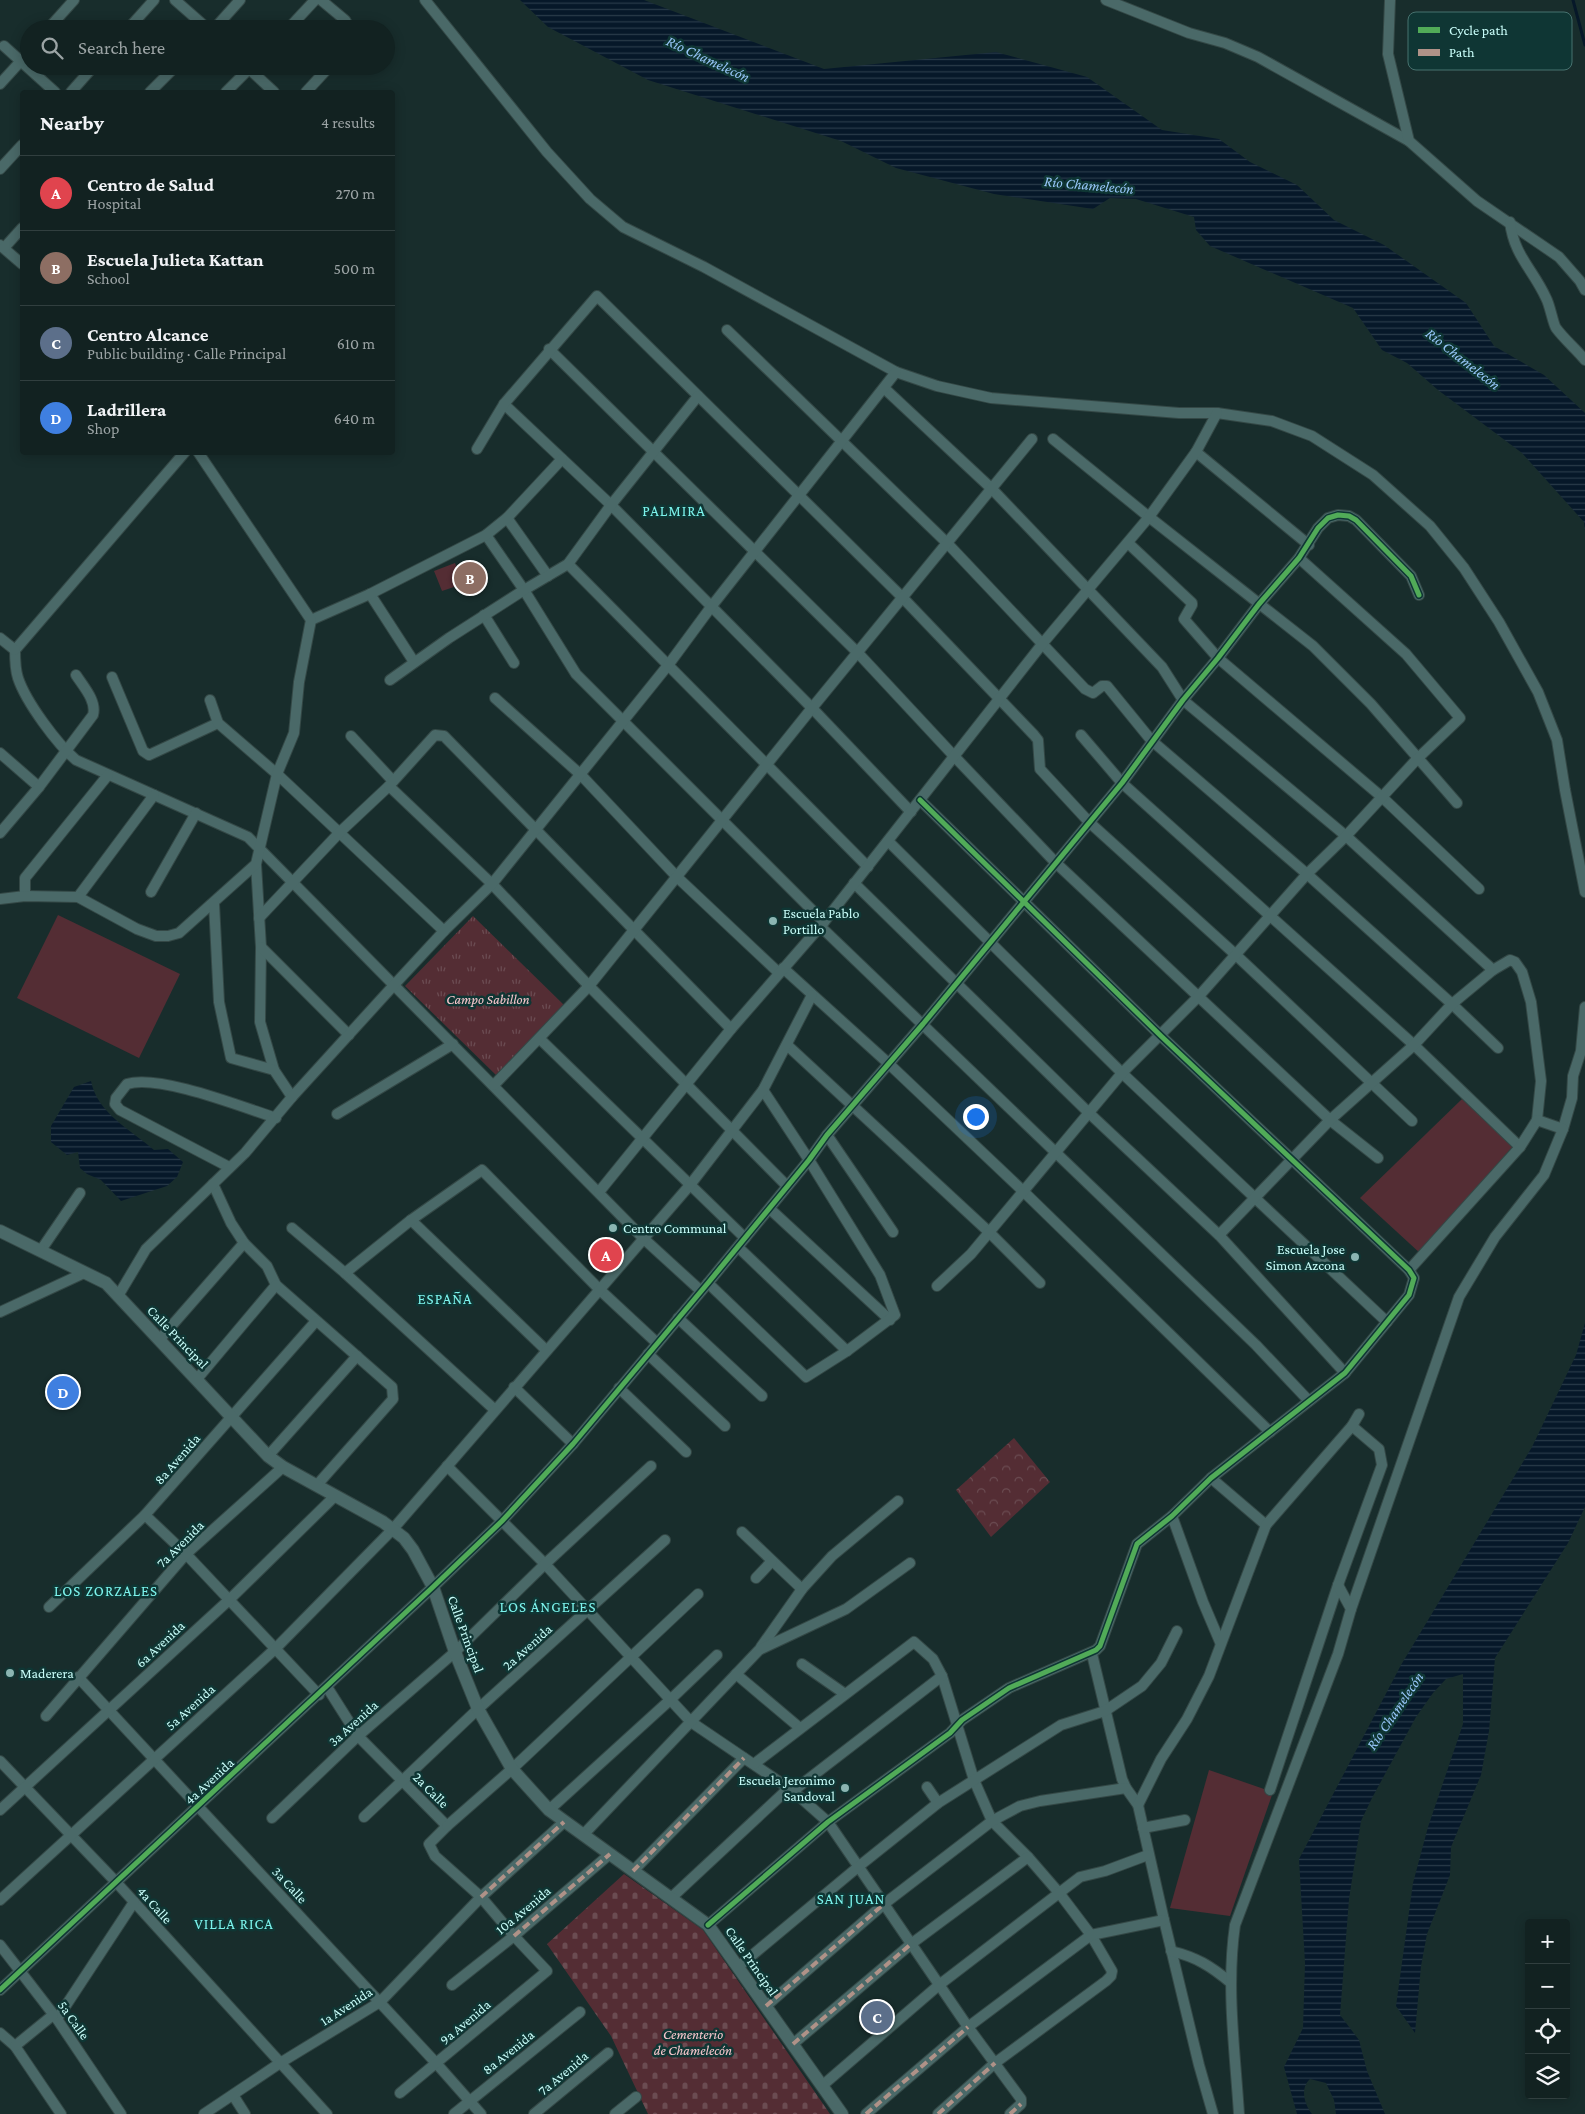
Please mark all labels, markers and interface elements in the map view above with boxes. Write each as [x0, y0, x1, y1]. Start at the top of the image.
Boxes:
legend [1408, 12, 1572, 70]
search box [20, 20, 395, 75]
text: Cycle path [1449, 22, 1508, 38]
water label: Río Chamelecón [664, 33, 752, 85]
icon: search [38, 34, 66, 62]
text: Search here [78, 37, 165, 58]
text: Path [1449, 44, 1475, 60]
text: Nearby [40, 111, 104, 135]
text: 4 results [321, 114, 375, 131]
water label: Río Chamelecón [1044, 173, 1135, 197]
text: Centro de Salud [87, 174, 214, 195]
text: A [51, 185, 61, 202]
text: 270 m [336, 185, 375, 202]
text: Hospital [87, 195, 141, 212]
text: Escuela Julieta Kattan [87, 249, 264, 270]
text: B [51, 260, 61, 277]
text: 500 m [334, 260, 375, 277]
text: School [87, 270, 130, 287]
text: Centro Alcance [87, 324, 208, 345]
water label: Río Chamelecón [1423, 325, 1504, 393]
text: C [51, 335, 61, 352]
text: 610 m [337, 335, 375, 352]
text: Public building · Calle Principal [87, 345, 286, 362]
text: Ladrillera [87, 399, 166, 420]
text: D [50, 410, 62, 427]
text: 640 m [334, 410, 375, 427]
text: Shop [87, 420, 119, 437]
district label: PALMIRA [642, 503, 706, 519]
pin: B [454, 559, 486, 597]
place label: Escuela Pablo Portillo [783, 905, 859, 937]
marker: Escuela Pablo Portillo [767, 915, 779, 927]
park label: Campo Sabillon [446, 991, 530, 1007]
your location [963, 1104, 989, 1130]
place label: Centro Communal [623, 1220, 727, 1236]
marker: Centro Communal [607, 1222, 619, 1234]
pin: A [590, 1236, 622, 1274]
place label: Escuela Jose Simon Azcona [1266, 1241, 1346, 1273]
marker: Escuela Jose Simon Azcona [1349, 1251, 1361, 1263]
district label: ESPAÑA [417, 1291, 473, 1307]
street label: Calle Principal [144, 1302, 212, 1372]
pin: D [47, 1373, 79, 1411]
street label: 8a Avenida [151, 1430, 204, 1488]
street label: 7a Avenida [153, 1517, 207, 1571]
district label: LOS ZORZALES [54, 1583, 158, 1599]
street label: Calle Principal [445, 1593, 487, 1675]
district label: LOS ÁNGELES [500, 1599, 596, 1615]
street label: 6a Avenida [132, 1617, 188, 1671]
street label: 2a Avenida [499, 1620, 555, 1673]
place label: Maderera [20, 1665, 74, 1681]
marker: Maderera [4, 1667, 16, 1679]
water label: Río Chamelecón [1363, 1669, 1427, 1753]
street label: 5a Avenida [162, 1680, 218, 1733]
street label: 3a Avenida [325, 1696, 381, 1749]
street label: 4a Avenida [181, 1754, 237, 1808]
street label: 2a Calle [410, 1769, 452, 1811]
place label: Escuela Jeronimo Sandoval [738, 1772, 835, 1804]
marker: Escuela Jeronimo Sandoval [839, 1782, 851, 1794]
street label: 3a Calle [269, 1863, 311, 1907]
street label: 10a Avenida [492, 1882, 554, 1938]
street label: 4a Calle [134, 1883, 176, 1927]
district label: SAN JUAN [817, 1891, 885, 1908]
district label: VILLA RICA [194, 1916, 274, 1932]
map controls [1525, 1919, 1570, 2099]
button: + [1525, 1919, 1570, 1964]
street label: Calle Principal [722, 1923, 782, 1999]
button: − [1525, 1964, 1570, 2009]
street label: 1a Avenida [317, 1983, 375, 2029]
street label: 9a Avenida [436, 1996, 494, 2048]
street label: 5a Calle [55, 1997, 93, 2043]
pin: C [861, 1998, 893, 2036]
button: locate [1525, 2009, 1570, 2054]
street label: 8a Avenida [479, 2026, 537, 2078]
park label: Cementerio de Chamelecón [654, 2026, 732, 2058]
street label: 7a Avenida [535, 2047, 592, 2099]
button: layers [1525, 2054, 1570, 2099]

